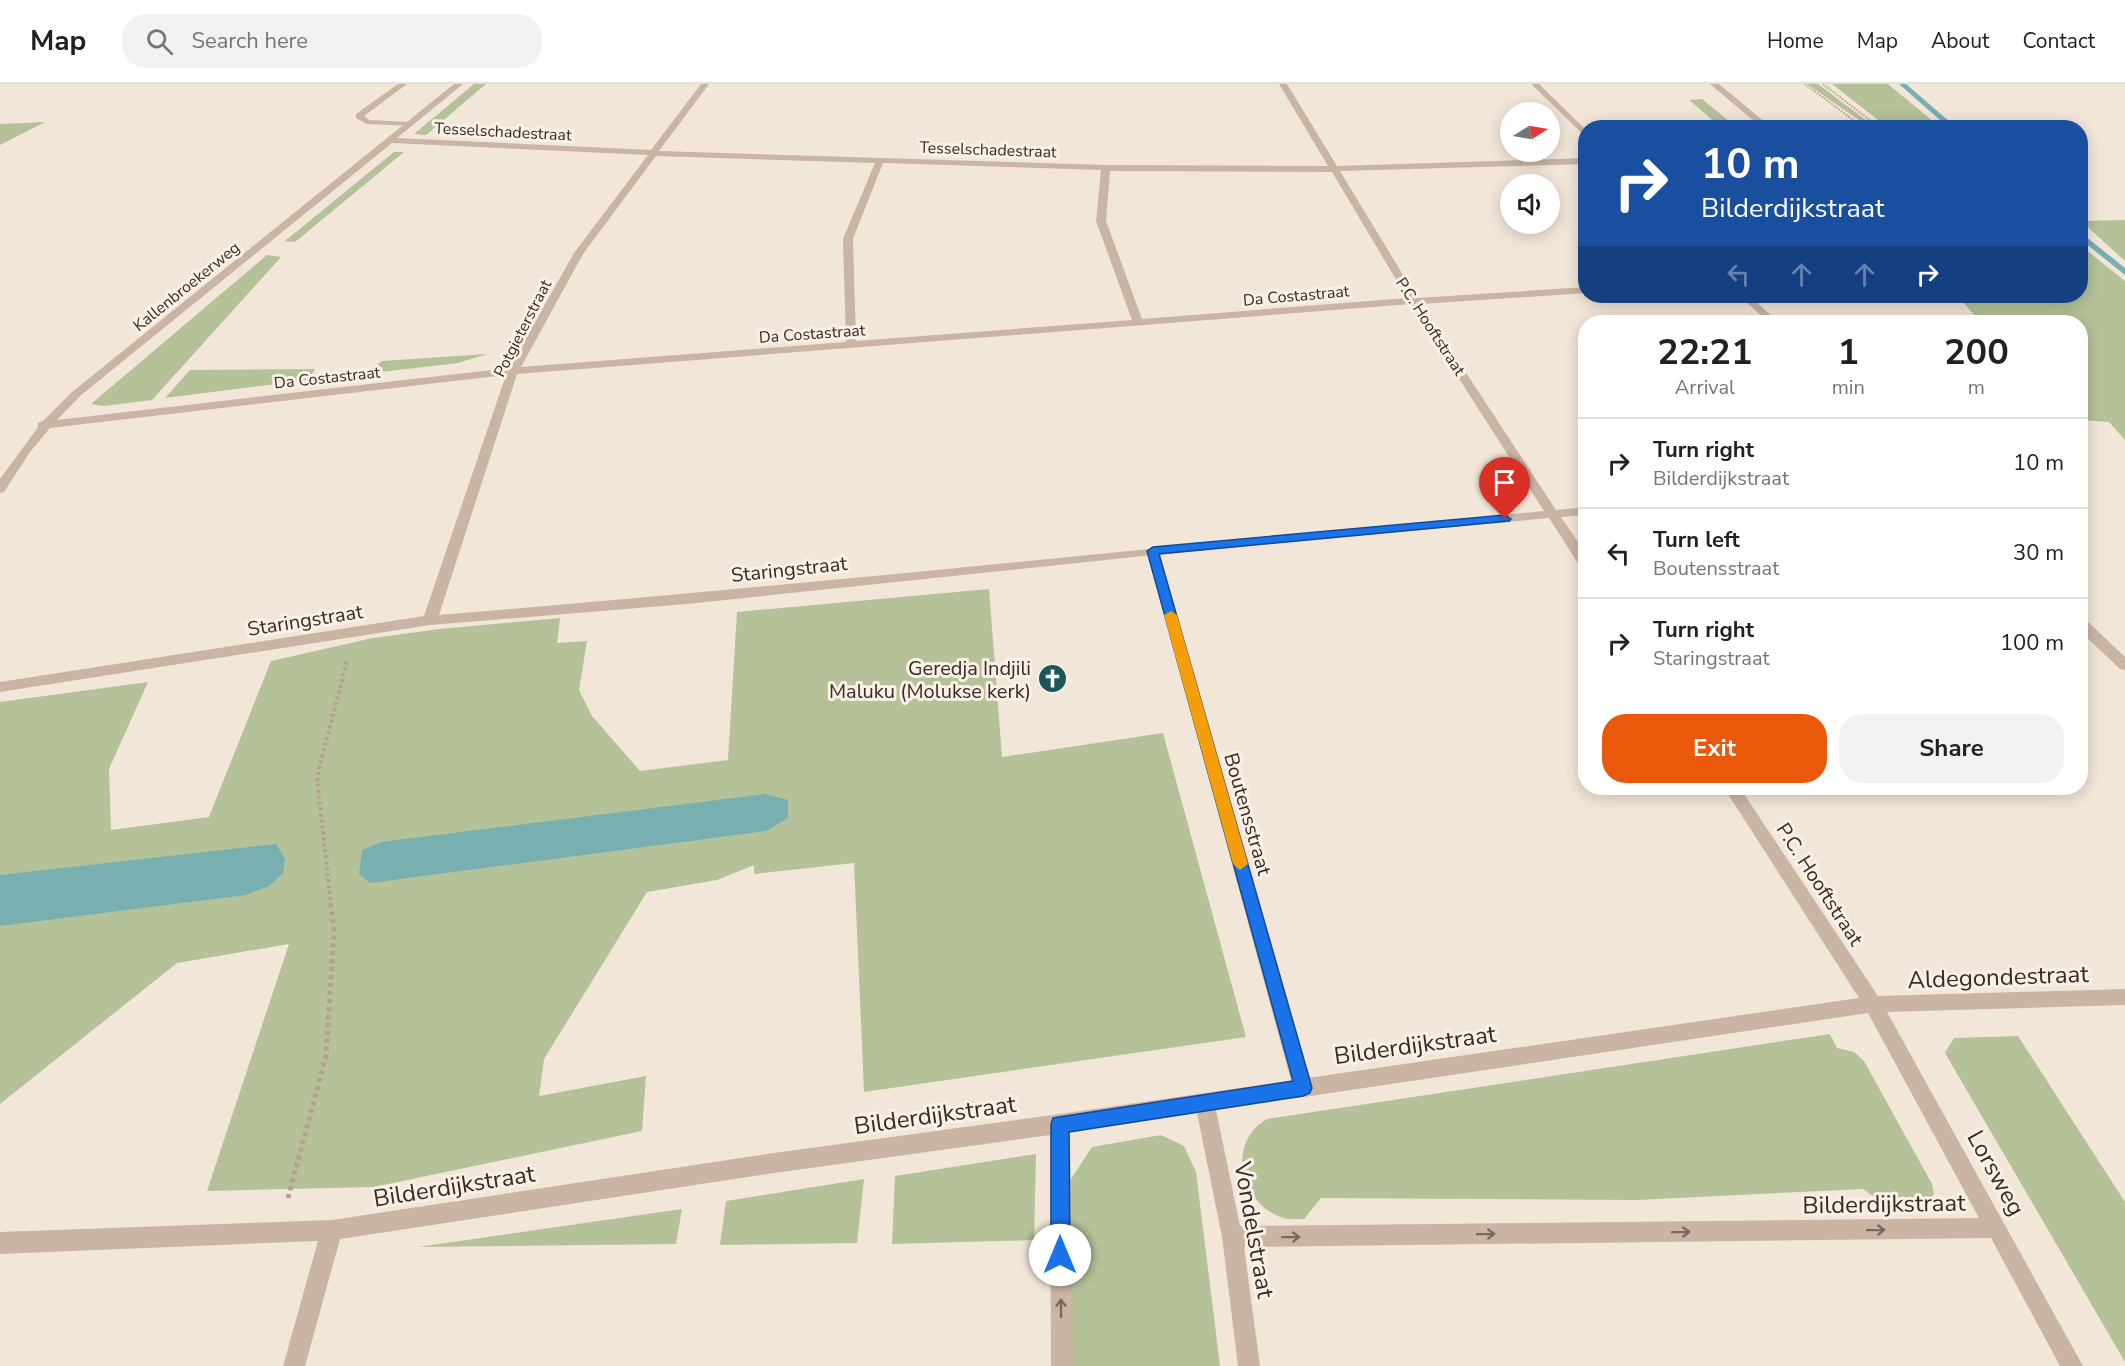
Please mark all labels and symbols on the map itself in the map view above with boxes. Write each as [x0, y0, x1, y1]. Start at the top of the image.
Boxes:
north arrow [1500, 102, 1560, 162]
street label: Tesselschadestraat [434, 117, 573, 147]
street label: Tesselschadestraat [919, 137, 1057, 163]
street label: Kallenbroekerweg [129, 237, 245, 337]
street label: P.C. Hooftstraat [1390, 273, 1470, 380]
street label: Potgieterstraat [489, 276, 557, 381]
street label: Da Costastraat [1242, 280, 1351, 312]
street label: Da Costastraat [758, 319, 866, 349]
street label: Da Costastraat [273, 361, 382, 395]
pin [1479, 457, 1530, 519]
street label: Staringstraat [730, 550, 849, 589]
street label: Staringstraat [245, 598, 366, 643]
place label: Geredja Indjili Maluku (Molukse kerk) [829, 655, 1031, 705]
church icon: Geredja Indjili Maluku (Molukse kerk) [1036, 663, 1068, 695]
street label: Boutensstraat [1217, 750, 1278, 879]
street label: P.C. Hooftstraat [1770, 818, 1870, 952]
street label: Aldegondestraat [1907, 958, 2090, 996]
street label: Bilderdijkstraat [1332, 1018, 1499, 1072]
street label: Bilderdijkstraat [852, 1088, 1019, 1142]
street label: Lorsweg [1959, 1125, 2033, 1221]
street label: Bilderdijkstraat [371, 1157, 538, 1215]
street label: Vondelstraat [1226, 1158, 1282, 1301]
street label: Bilderdijkstraat [1802, 1187, 1966, 1221]
position arrow [1028, 1223, 1092, 1287]
one-way arrow [1865, 1224, 1885, 1235]
one-way arrow [1670, 1226, 1690, 1238]
one-way arrow [1475, 1228, 1495, 1240]
one-way arrow [1280, 1231, 1300, 1243]
one-way arrow [1055, 1298, 1067, 1318]

